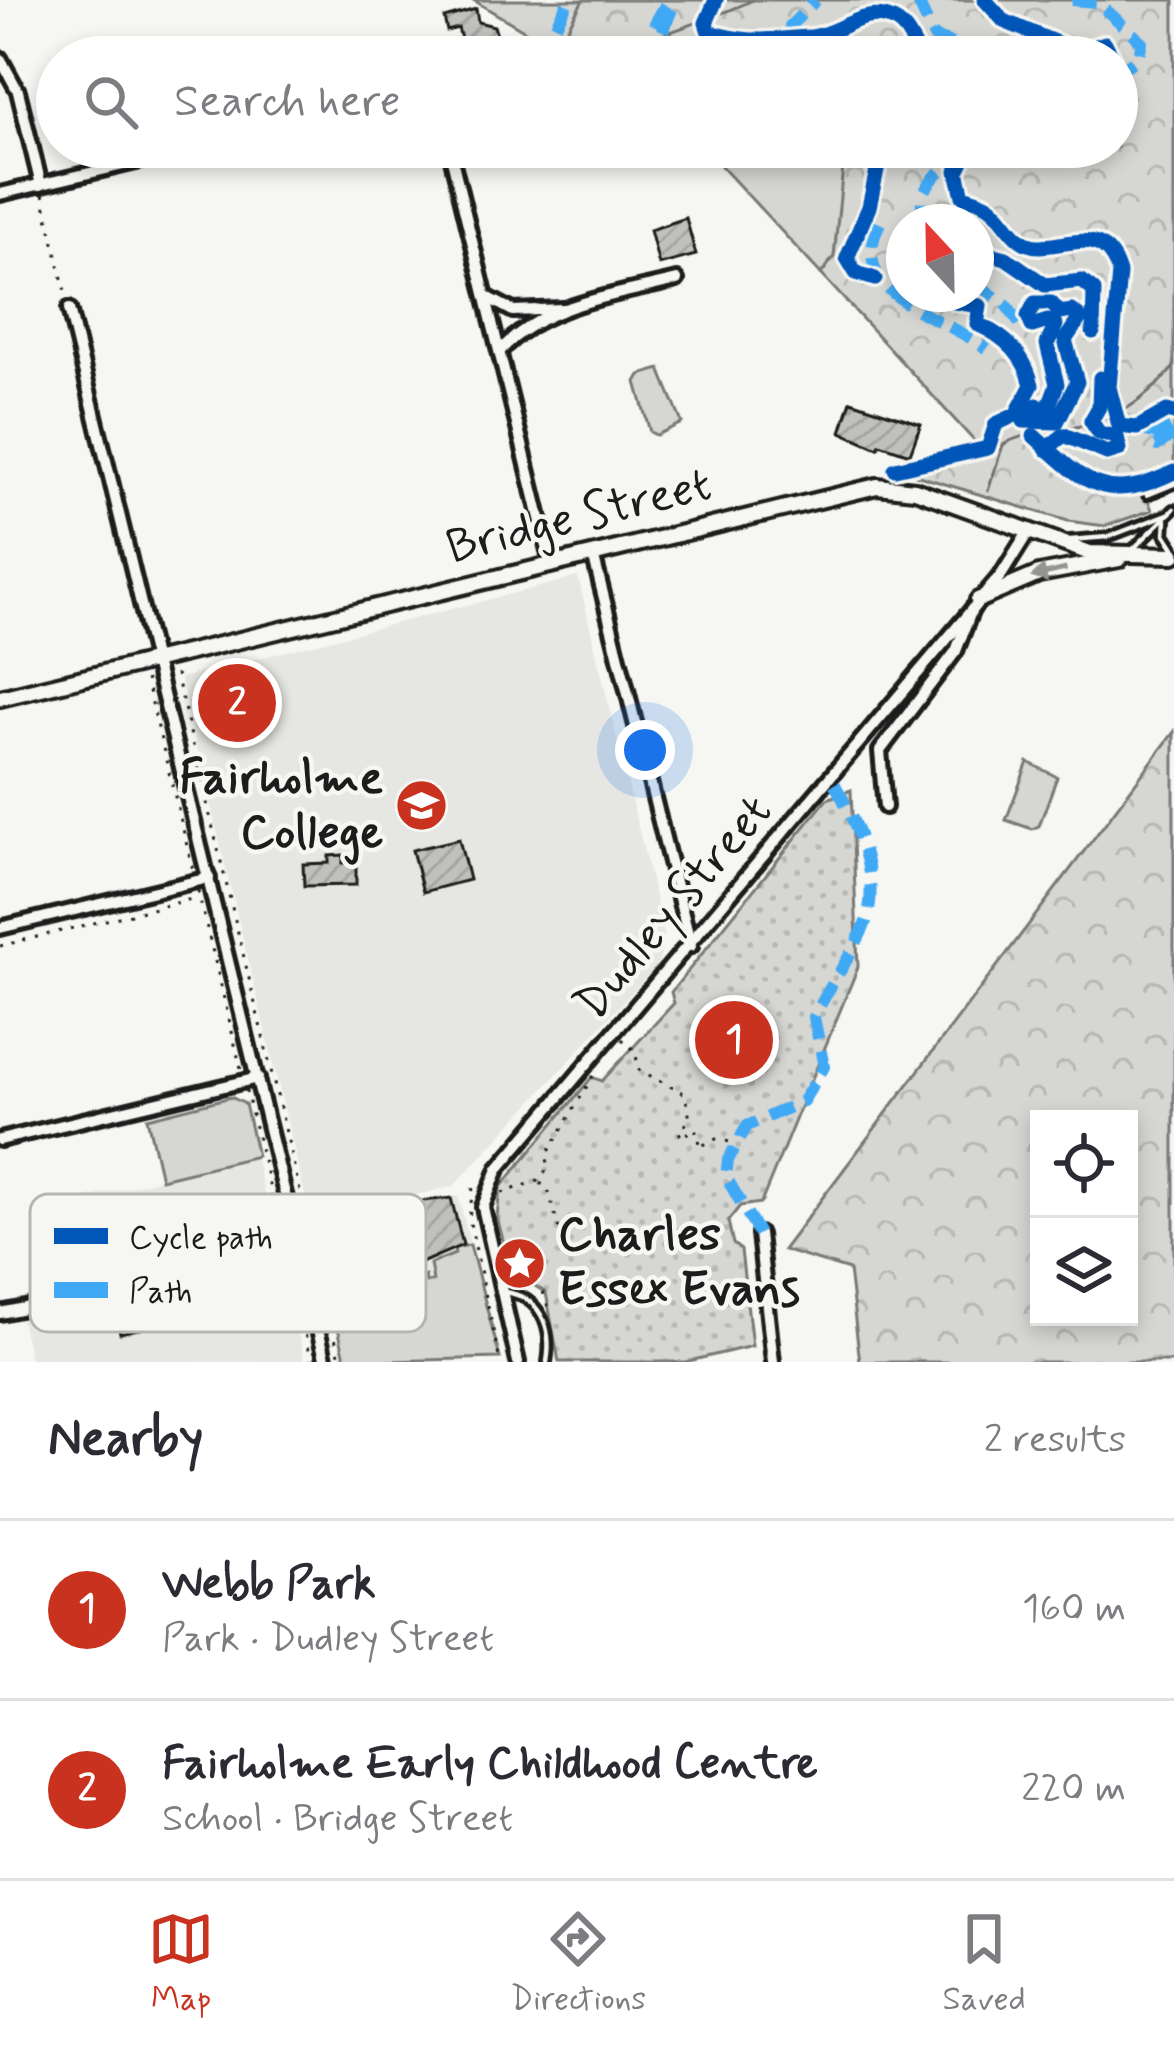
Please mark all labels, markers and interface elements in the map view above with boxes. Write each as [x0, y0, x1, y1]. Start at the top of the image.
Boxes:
search box [36, 36, 1138, 168]
icon: search [78, 69, 144, 135]
text: Search here [174, 73, 401, 132]
north arrow [886, 204, 994, 312]
street label: Bridge Street [440, 454, 718, 580]
one-way arrow [1030, 564, 1067, 583]
pin: 2 [198, 658, 276, 748]
your location [615, 720, 675, 780]
place label: Fairholme College [179, 747, 383, 865]
school or university icon: Fairholme College [394, 778, 450, 834]
street label: Dudley Street [561, 782, 787, 1034]
pin: 1 [695, 995, 773, 1085]
map controls [1030, 1110, 1138, 1326]
button: locate [1030, 1110, 1138, 1218]
legend [30, 1194, 426, 1332]
place label: Charles Essex Evans [558, 1204, 800, 1322]
text: Cycle path [129, 1217, 273, 1261]
button: layers [1030, 1218, 1138, 1326]
place icon: Charles Essex Evans [491, 1235, 547, 1291]
text: Path [129, 1271, 192, 1315]
text: Nearby [48, 1407, 203, 1473]
text: 2 results [984, 1415, 1126, 1466]
text: Webb Park [162, 1555, 376, 1614]
text: 1 [78, 1584, 96, 1635]
text: 160 m [1022, 1584, 1126, 1635]
text: Park · Dudley Street [162, 1614, 494, 1665]
text: Fairholme Early Childhood Centre [162, 1735, 818, 1794]
text: 2 [77, 1764, 97, 1815]
text: 220 m [1021, 1764, 1126, 1815]
text: School · Bridge Street [162, 1794, 513, 1845]
tab: Map [148, 1906, 214, 2022]
tab: Directions [510, 1906, 646, 2022]
tab: Saved [942, 1906, 1026, 2022]

